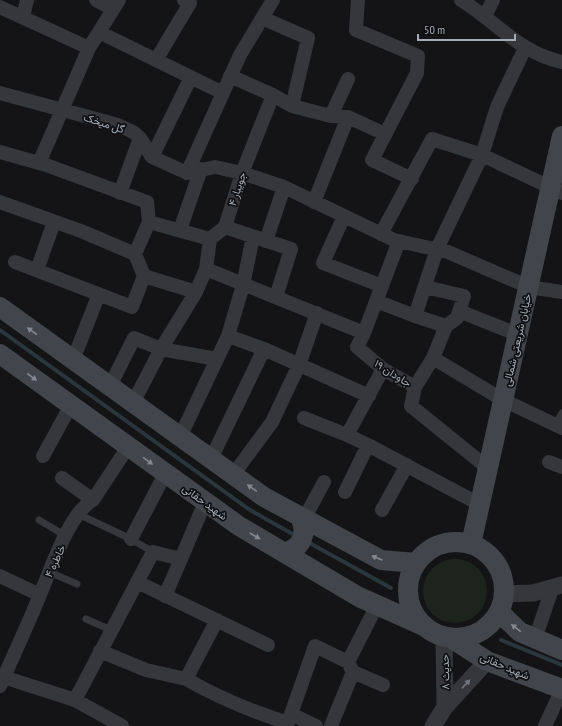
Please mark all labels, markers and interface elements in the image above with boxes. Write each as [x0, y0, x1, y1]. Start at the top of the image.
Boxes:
scale bar [418, 16, 515, 42]
text: 50 m [424, 22, 445, 37]
street label: گل میخک [82, 110, 126, 136]
street label: جویبار ۴ [225, 170, 249, 208]
street label: خیابان شریعتی شمالی [500, 292, 534, 388]
one-way arrow [27, 327, 38, 335]
street label: جاودان ۱۹ [372, 356, 414, 390]
one-way arrow [26, 373, 37, 381]
one-way arrow [143, 457, 154, 466]
street label: شهید حقانی [180, 481, 231, 523]
one-way arrow [246, 484, 257, 492]
one-way arrow [249, 532, 261, 539]
street label: خاطره ۴ [41, 542, 69, 580]
one-way arrow [371, 554, 383, 560]
one-way arrow [510, 624, 521, 632]
street label: شهید حقانی [478, 649, 532, 683]
street label: حدیث ۸ [438, 654, 452, 690]
one-way arrow [461, 679, 471, 689]

